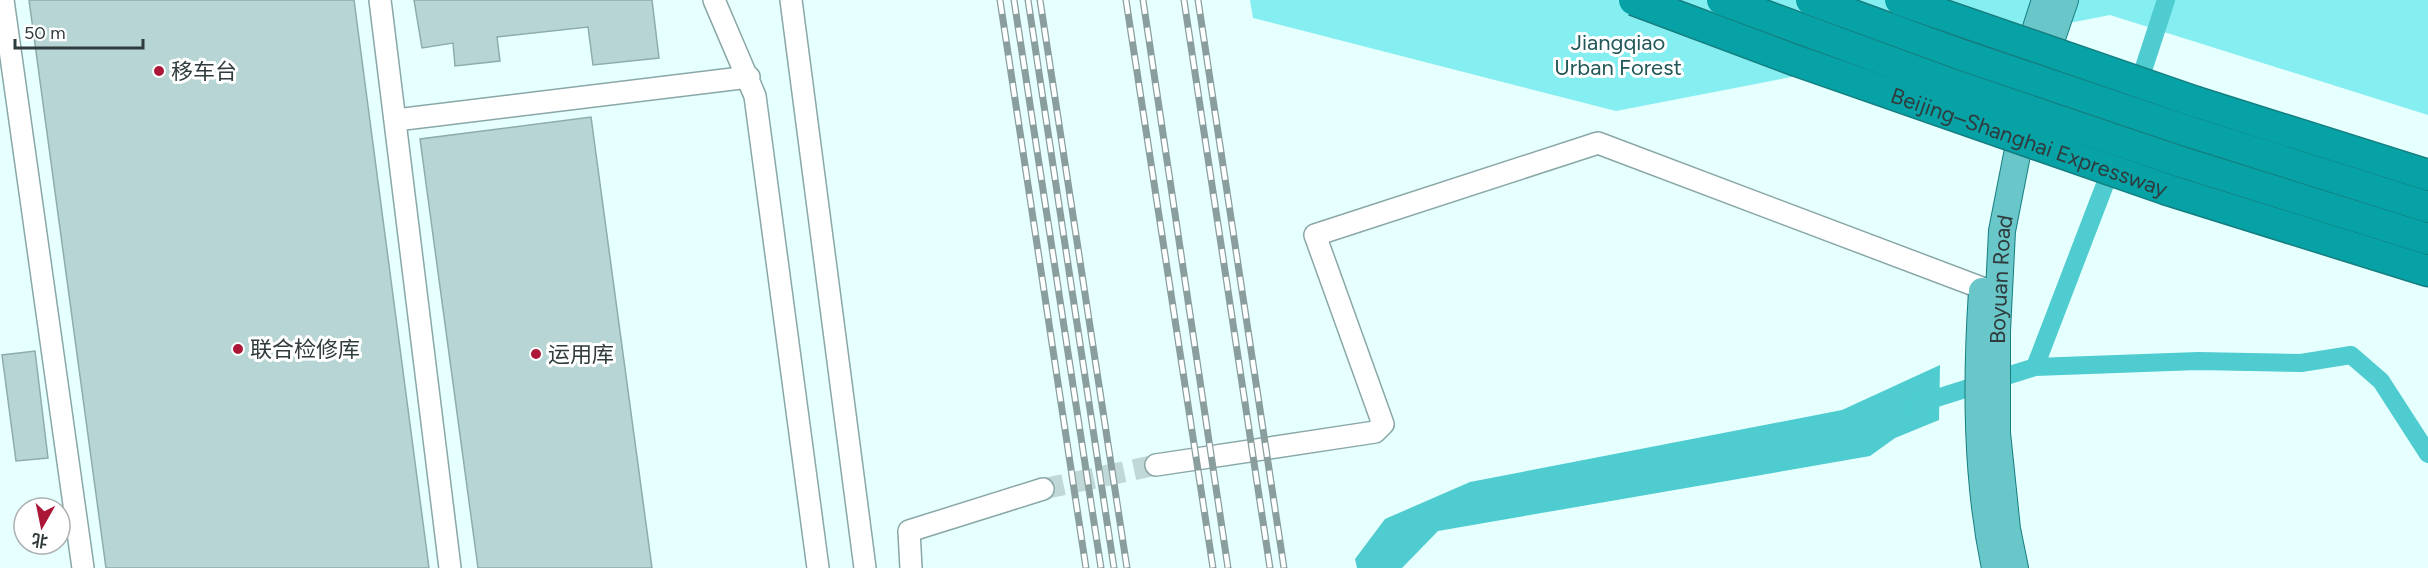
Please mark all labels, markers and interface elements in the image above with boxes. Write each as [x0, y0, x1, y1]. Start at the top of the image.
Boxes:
scale bar [15, 12, 142, 50]
text: 50 m [24, 22, 66, 44]
park label: Jiangqiao Urban Forest [1554, 29, 1682, 81]
place label: 移车台 [171, 58, 237, 85]
marker: 移车台 [152, 64, 166, 78]
street label: Beijing–Shanghai Expressway [1887, 81, 2172, 203]
street label: Boyuan Road [1984, 212, 2018, 344]
place label: 联合检修库 [250, 336, 360, 363]
place label: 运用库 [548, 341, 614, 368]
marker: 联合检修库 [231, 342, 245, 356]
marker: 运用库 [529, 347, 543, 361]
north arrow [12, 496, 72, 556]
text: 北 [30, 530, 49, 551]

